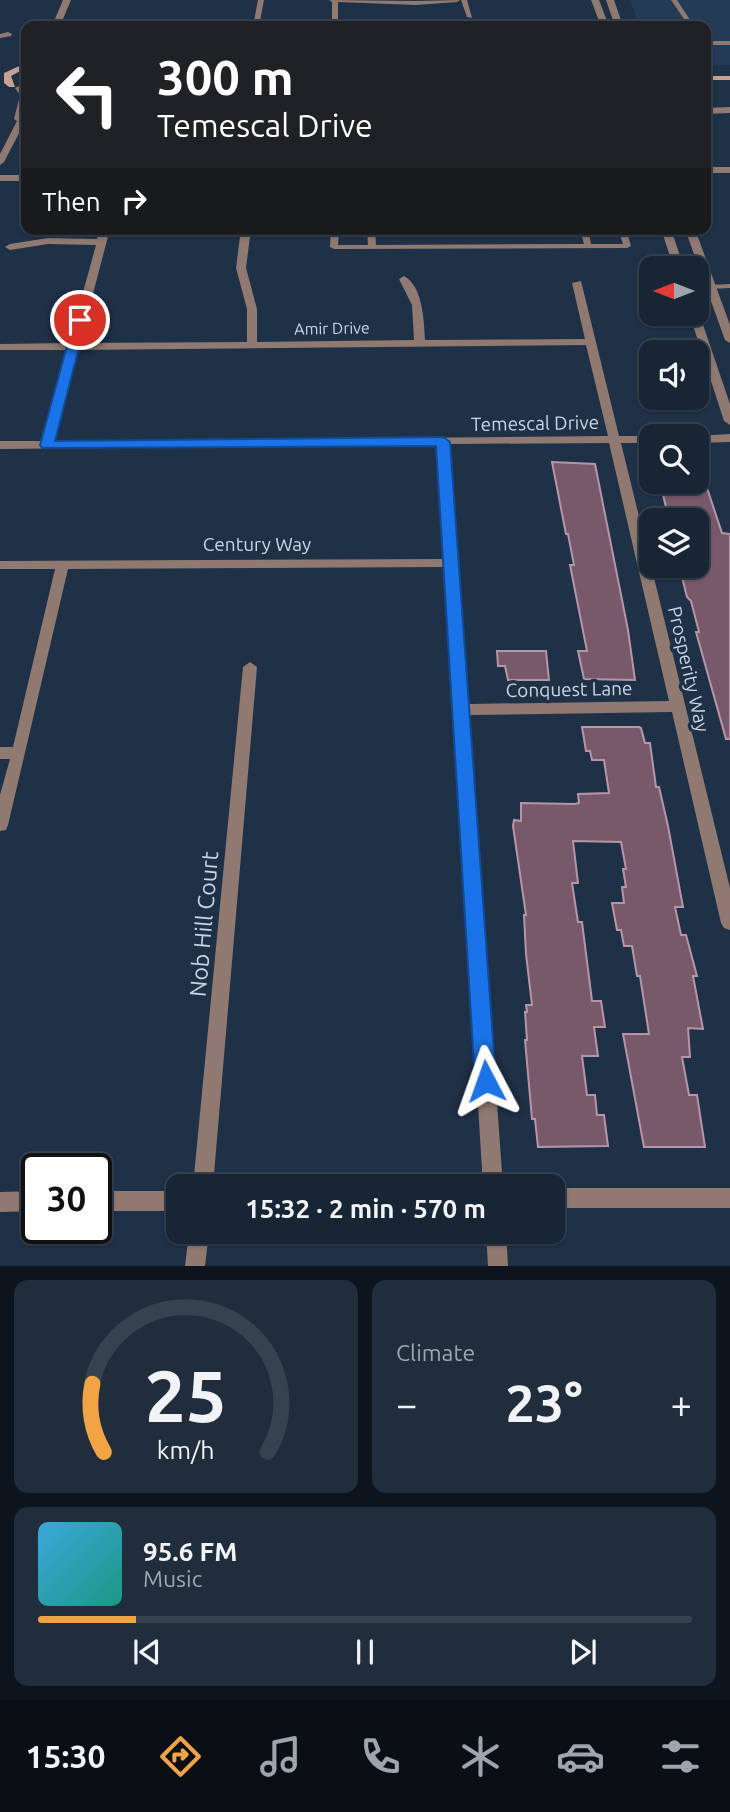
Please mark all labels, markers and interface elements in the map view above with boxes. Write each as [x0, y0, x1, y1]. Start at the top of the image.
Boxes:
icon: left [42, 49, 133, 140]
text: 300 m [157, 49, 294, 104]
text: Temescal Drive [157, 107, 373, 143]
icon: right [115, 182, 153, 220]
text: Then [42, 187, 101, 216]
north arrow [639, 256, 709, 326]
map controls [639, 256, 709, 578]
pin [50, 290, 110, 350]
icon: arrive [61, 301, 99, 339]
street label: Amir Drive [294, 318, 370, 338]
button: sound [639, 340, 709, 410]
street label: Temescal Drive [471, 411, 599, 435]
button: search [639, 424, 709, 494]
button: layers [639, 508, 709, 578]
street label: Century Way [203, 533, 311, 555]
street label: Prosperity Way [664, 604, 714, 734]
street label: Conquest Lane [505, 677, 633, 701]
street label: Nob Hill Court [185, 850, 222, 998]
position arrow [449, 1044, 523, 1118]
speed limit sign: 30 [21, 1153, 112, 1244]
text: 15:32 · 2 min · 570 m [245, 1194, 486, 1223]
text: Climate [396, 1340, 475, 1365]
text: 25 [145, 1355, 227, 1437]
text: 23° [505, 1374, 583, 1432]
text: − [396, 1383, 417, 1425]
text: + [671, 1383, 692, 1425]
text: km/h [157, 1436, 215, 1464]
text: 95.6 FM [143, 1537, 237, 1566]
text: Music [143, 1566, 202, 1591]
icon: previous [128, 1633, 166, 1671]
icon: pause [346, 1633, 384, 1671]
icon: next [564, 1633, 602, 1671]
icon: directions [156, 1732, 205, 1781]
icon: music [256, 1732, 305, 1781]
icon: phone [356, 1732, 405, 1781]
icon: climate [456, 1732, 505, 1781]
icon: car [556, 1732, 605, 1781]
icon: filters [656, 1732, 705, 1781]
text: 15:30 [25, 1738, 106, 1774]

